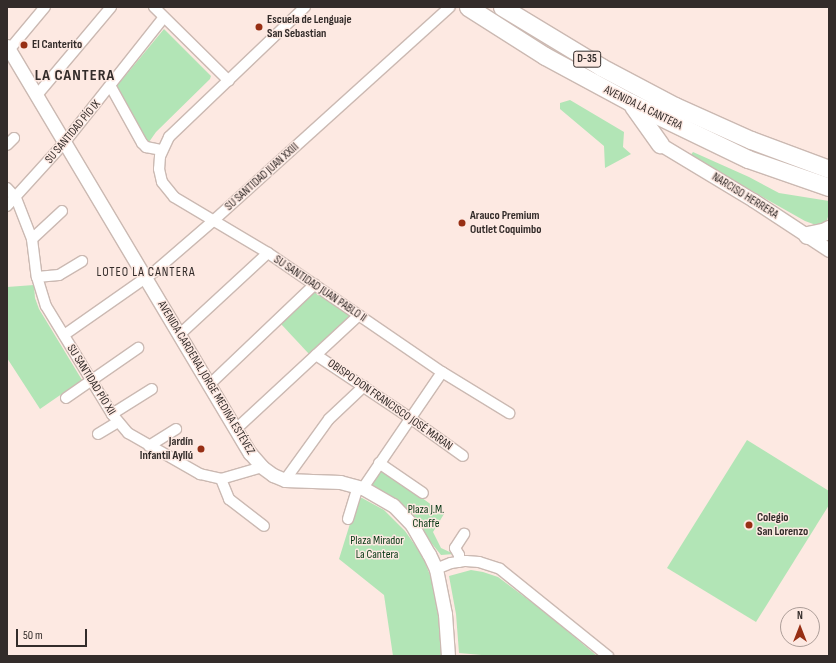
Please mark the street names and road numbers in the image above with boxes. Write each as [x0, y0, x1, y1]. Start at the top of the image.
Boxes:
road number: D-35 [573, 50, 601, 68]
street label: AVENIDA LA CANTERA [601, 83, 685, 133]
street label: SU SANTIDAD PÍO IX [42, 97, 104, 167]
street label: SU SANTIDAD JUAN XXIII [222, 140, 302, 214]
street label: NARCISO HERRERA [709, 170, 781, 222]
street label: SU SANTIDAD JUAN PABLO II [271, 253, 369, 325]
street label: AVENIDA CARDENAL JORGE MEDINA ESTÉVEZ [154, 299, 258, 457]
street label: SU SANTIDAD PÍO XII [64, 342, 118, 418]
street label: OBISPO DON FRANCISCO JOSÉ MARAN [325, 356, 455, 454]

